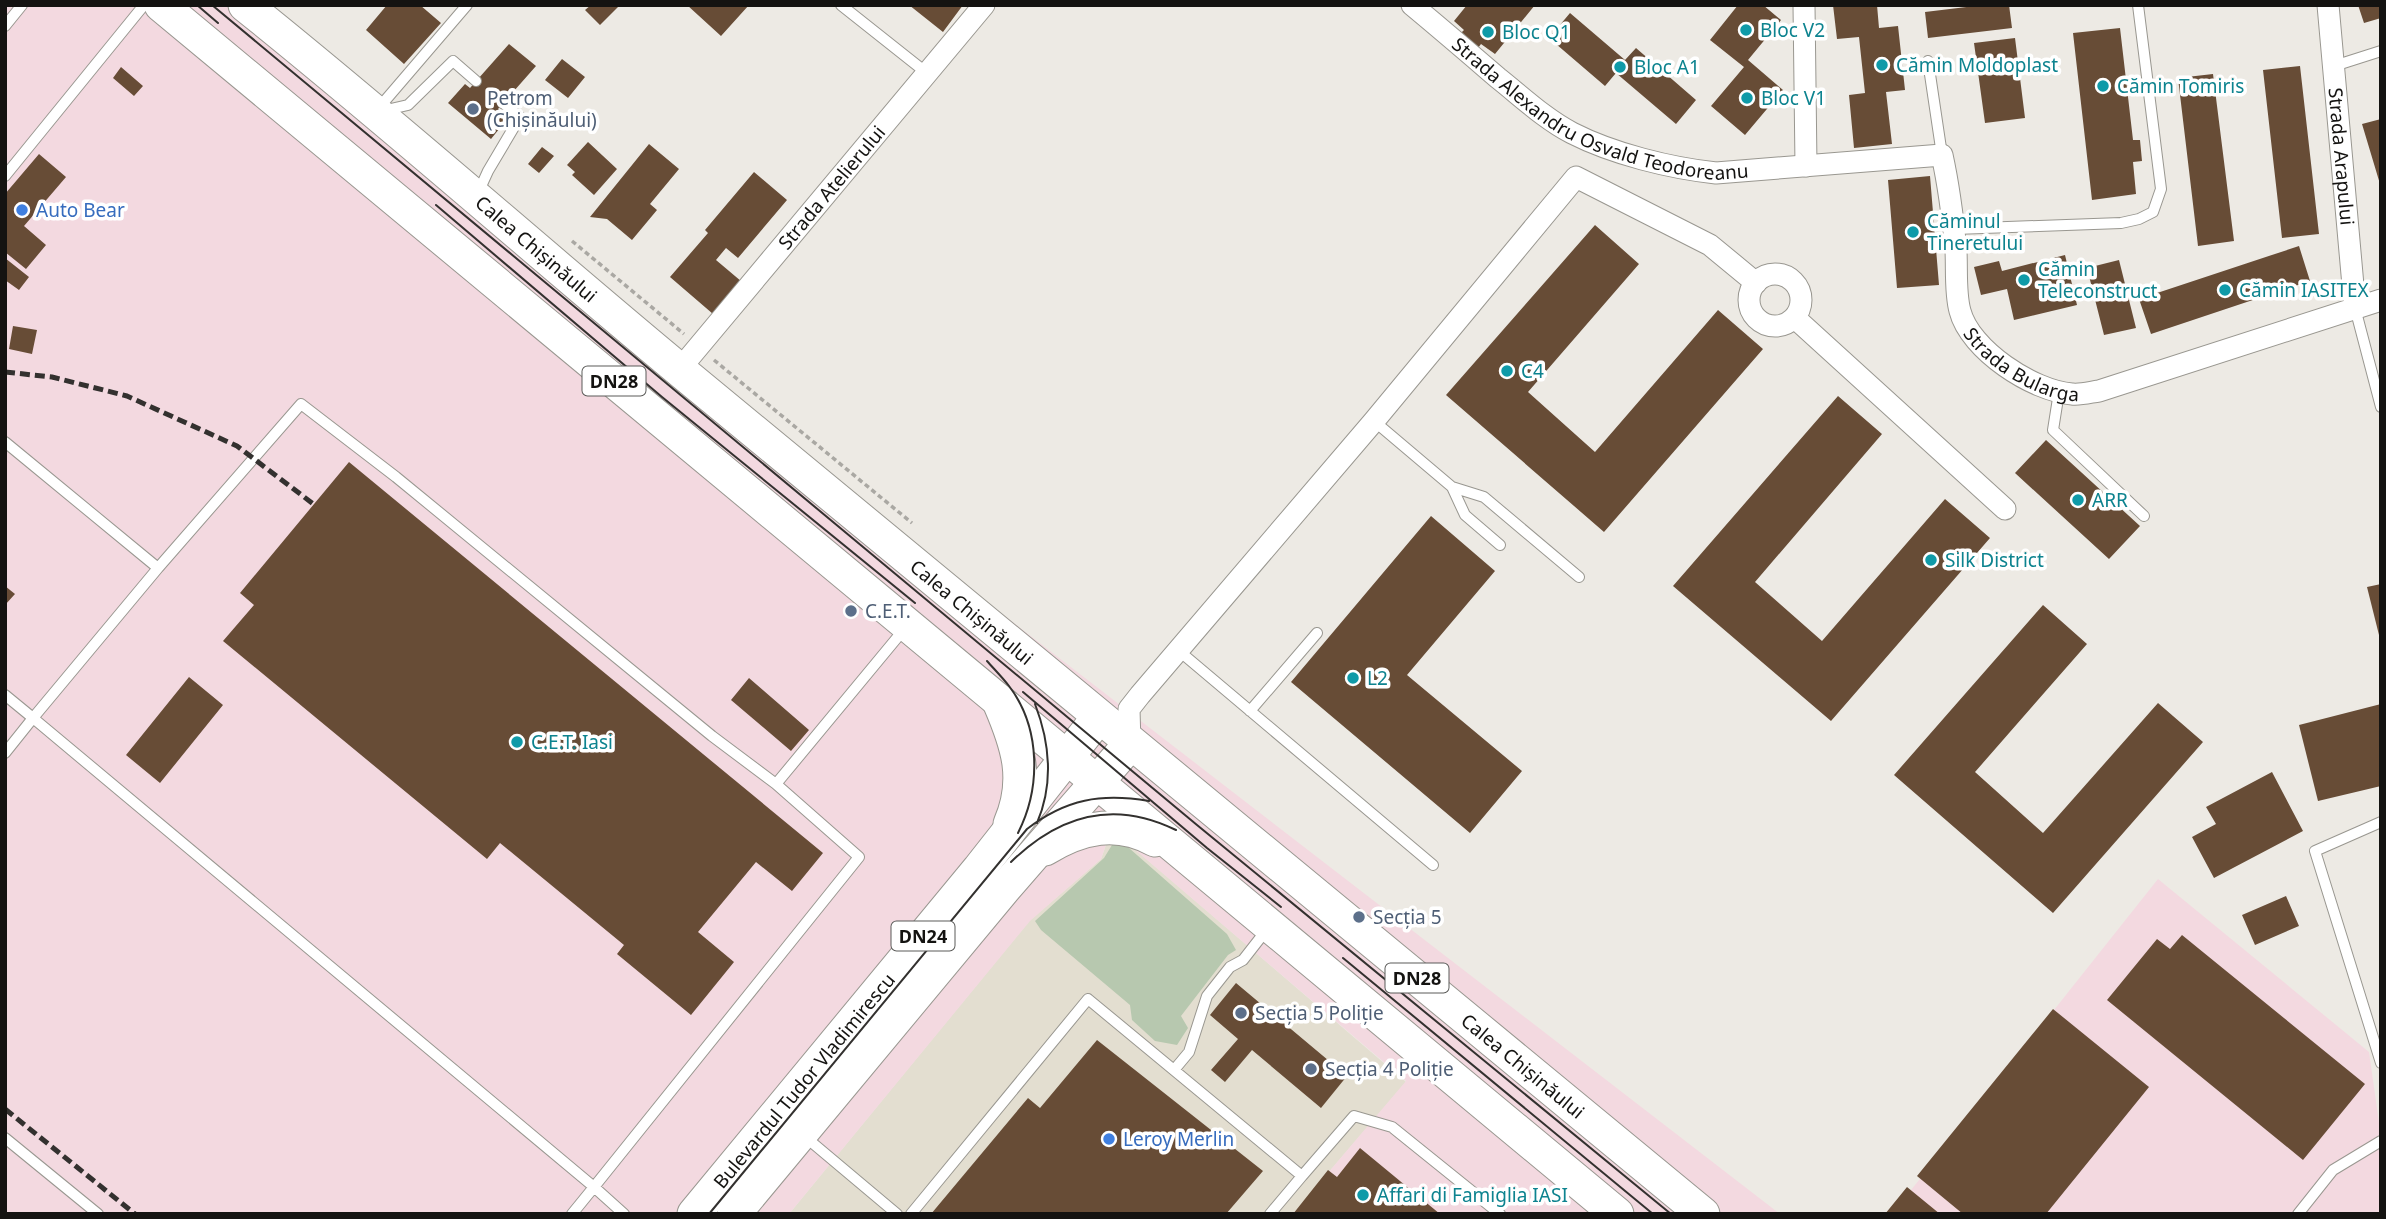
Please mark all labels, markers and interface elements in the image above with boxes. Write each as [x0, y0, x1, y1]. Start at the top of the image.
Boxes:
place label: Bloc V2 [1760, 17, 1825, 43]
place label: Bloc Q1 [1502, 19, 1571, 45]
marker: Bloc V2 [1738, 22, 1754, 38]
marker: Bloc Q1 [1480, 24, 1496, 40]
street label: Strada Alexandru Osvald Teodoreanu [1447, 31, 1749, 186]
place label: Cămin Moldoplast [1896, 52, 2058, 78]
place label: Bloc A1 [1634, 54, 1700, 80]
marker: Cămin Moldoplast [1874, 57, 1890, 73]
marker: Bloc A1 [1612, 59, 1628, 75]
place label: Cămin Tomiris [2117, 73, 2244, 99]
marker: Cămin Tomiris [2095, 78, 2111, 94]
place label: Petrom (Chișinăului) [487, 85, 597, 133]
place label: Bloc V1 [1761, 85, 1826, 111]
street label: Strada Arapului [2322, 86, 2361, 226]
marker: Bloc V1 [1739, 90, 1755, 106]
marker: Petrom (Chișinăului) [465, 101, 481, 117]
street label: Strada Atelierului [772, 120, 891, 255]
street label: Calea Chișinăului [470, 190, 603, 308]
place label: Auto Bear [36, 197, 125, 223]
marker: Auto Bear [14, 202, 30, 218]
place label: Căminul Tineretului [1927, 208, 2023, 256]
marker: Căminul Tineretului [1905, 224, 1921, 240]
place label: Cămin Teleconstruct [2038, 256, 2158, 304]
marker: Cămin Teleconstruct [2016, 272, 2032, 288]
place label: Cămin IASITEX [2239, 277, 2370, 303]
marker: Cămin IASITEX [2217, 282, 2233, 298]
street label: Strada Bularga [1958, 322, 2080, 407]
place label: C4 [1521, 358, 1544, 384]
marker: C4 [1499, 363, 1515, 379]
road number: DN28 [582, 366, 646, 396]
place label: ARR [2092, 487, 2128, 513]
marker: ARR [2070, 492, 2086, 508]
place label: Silk District [1945, 547, 2044, 573]
marker: Silk District [1923, 552, 1939, 568]
street label: Calea Chișinăului [905, 554, 1039, 671]
place label: C.E.T. [865, 598, 911, 624]
marker: C.E.T. [843, 603, 859, 619]
place label: L2 [1367, 665, 1388, 691]
marker: L2 [1345, 670, 1361, 686]
place label: C.E.T. Iasi [531, 729, 613, 755]
marker: C.E.T. Iasi [509, 734, 525, 750]
place label: Secția 5 [1373, 904, 1442, 930]
marker: Secția 5 [1351, 909, 1367, 925]
road number: DN24 [892, 922, 954, 951]
road number: DN28 [1386, 964, 1448, 993]
street label: Bulevardul Tudor Vladimirescu [707, 967, 901, 1194]
place label: Secția 5 Poliție [1255, 1000, 1384, 1026]
marker: Secția 5 Poliție [1233, 1005, 1249, 1021]
street label: Calea Chișinăului [1456, 1008, 1590, 1124]
place label: Secția 4 Poliție [1325, 1056, 1454, 1082]
marker: Secția 4 Poliție [1303, 1061, 1319, 1077]
place label: Leroy Merlin [1123, 1126, 1234, 1152]
marker: Leroy Merlin [1101, 1131, 1117, 1147]
place label: Affari di Famiglia IASI [1377, 1182, 1568, 1208]
marker: Affari di Famiglia IASI [1355, 1187, 1371, 1203]

